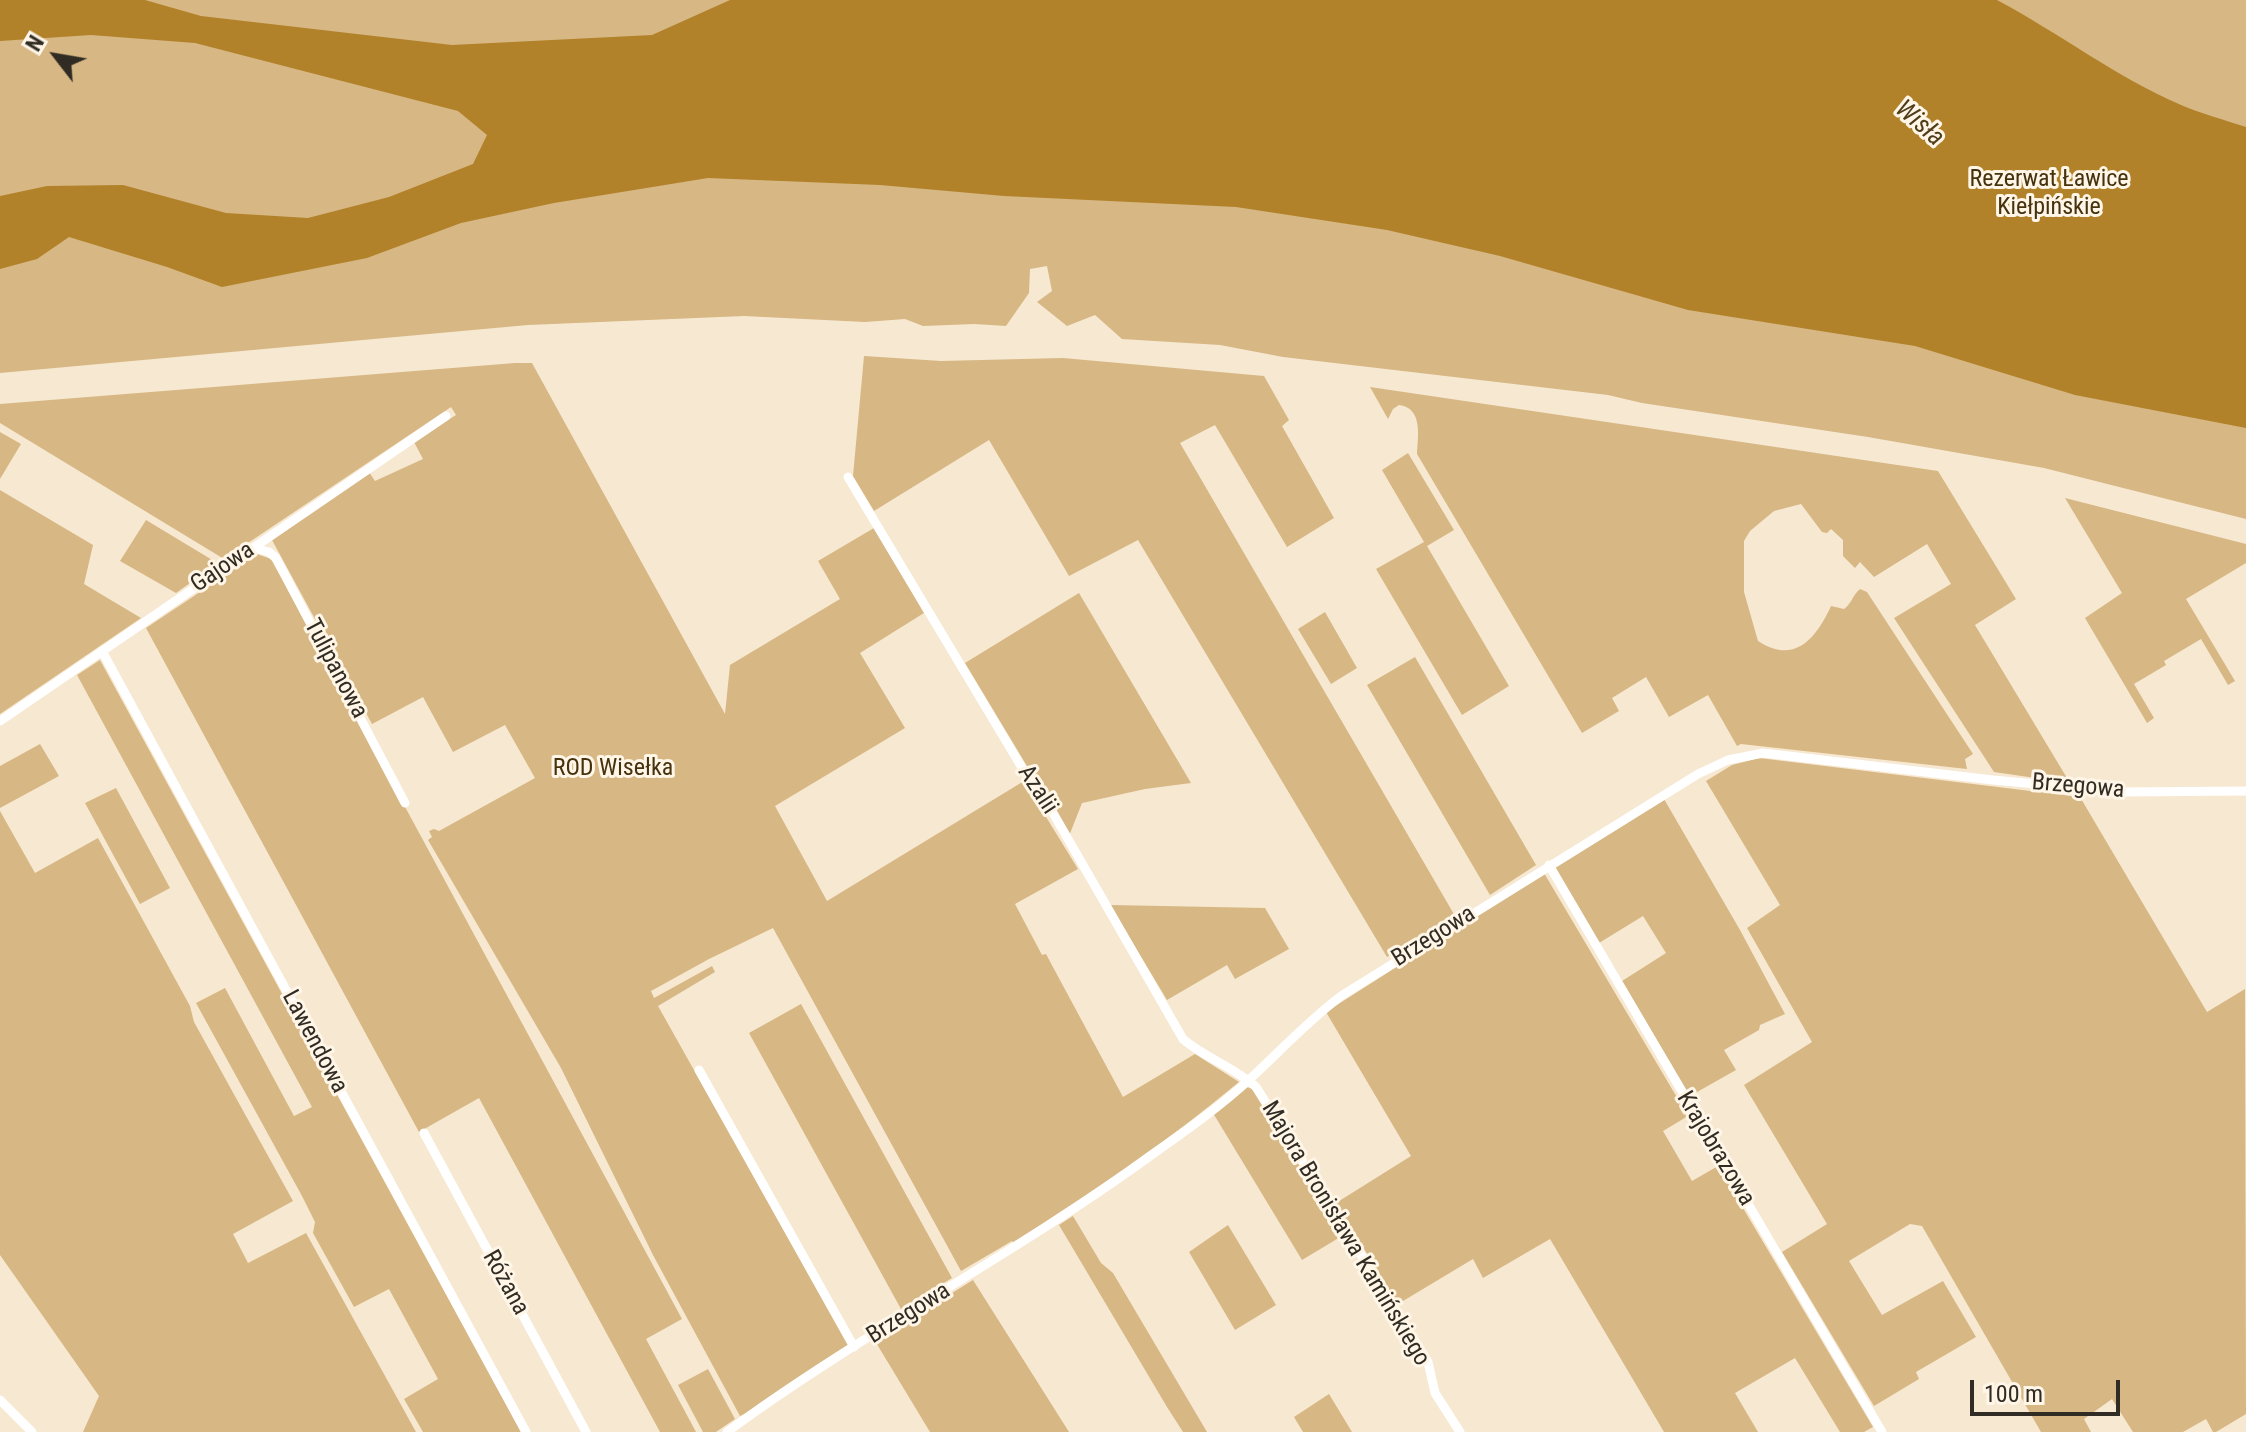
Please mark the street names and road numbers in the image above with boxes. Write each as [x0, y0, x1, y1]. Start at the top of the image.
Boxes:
street label: Gajowa [186, 536, 260, 600]
street label: Tulipanowa [297, 615, 373, 723]
street label: Azalii [1011, 760, 1063, 820]
street label: Brzegowa [2030, 769, 2126, 805]
street label: Brzegowa [1387, 900, 1481, 974]
street label: Lawendowa [275, 986, 353, 1098]
street label: Krajobrazowa [1670, 1087, 1760, 1211]
street label: Majora Bronisława Kamińskiego [1254, 1097, 1436, 1371]
street label: Różana [475, 1246, 535, 1320]
street label: Brzegowa [862, 1277, 956, 1351]

